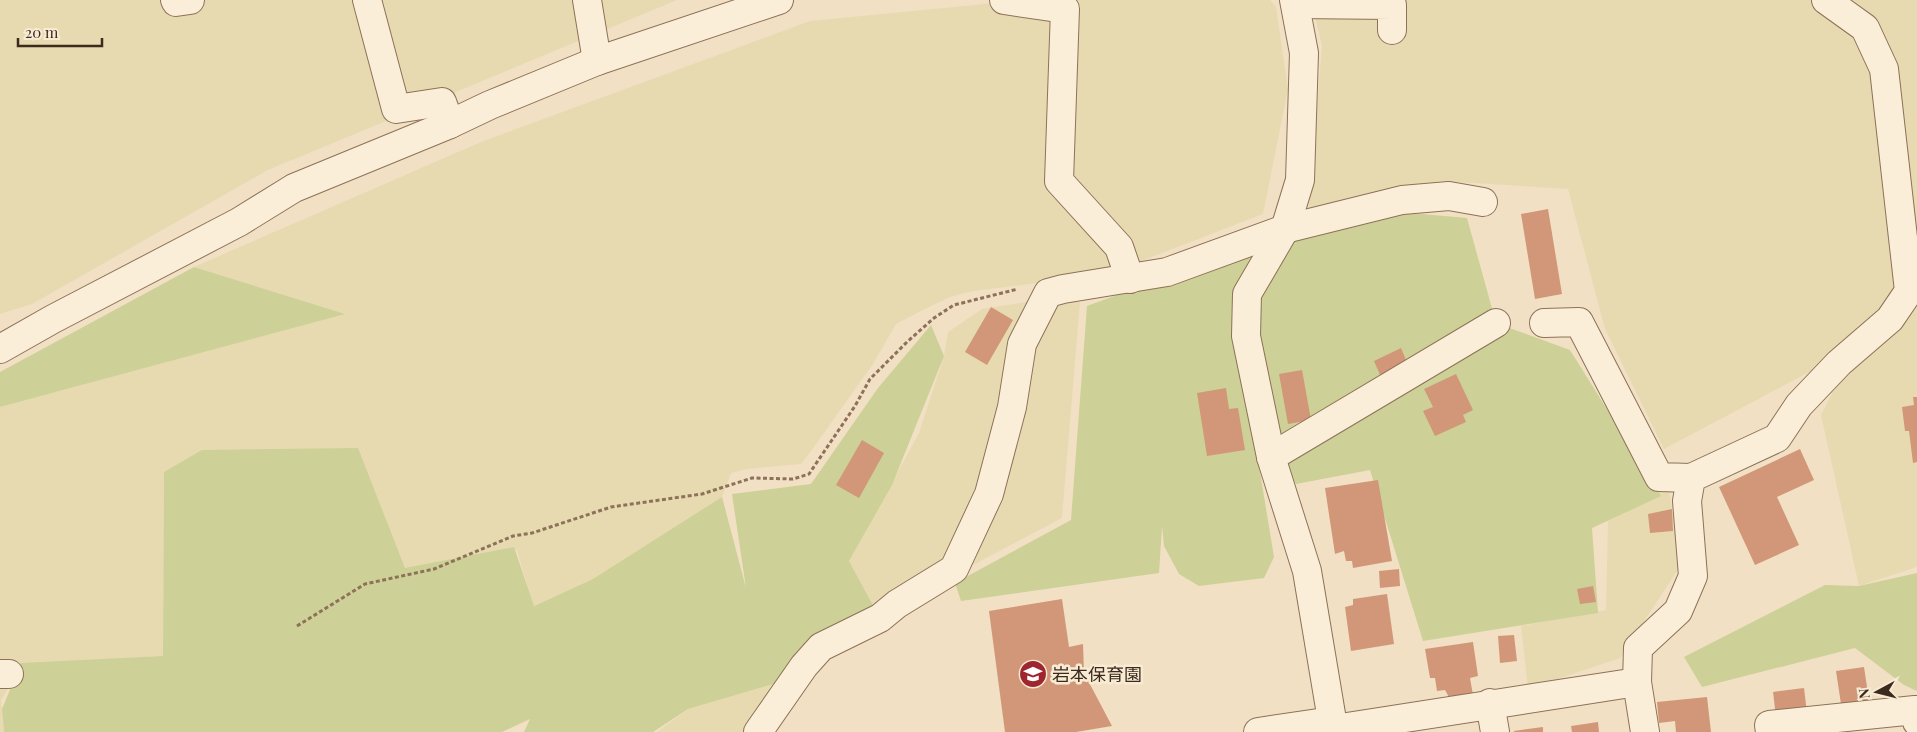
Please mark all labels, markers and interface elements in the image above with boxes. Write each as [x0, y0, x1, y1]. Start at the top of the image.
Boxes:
scale bar [18, 15, 101, 47]
text: 20 m [25, 22, 59, 42]
school or university icon: 岩本保育園 [1018, 659, 1048, 689]
place label: 岩本保育園 [1052, 662, 1142, 686]
north arrow [1852, 667, 1902, 717]
text: N [1854, 687, 1874, 700]

